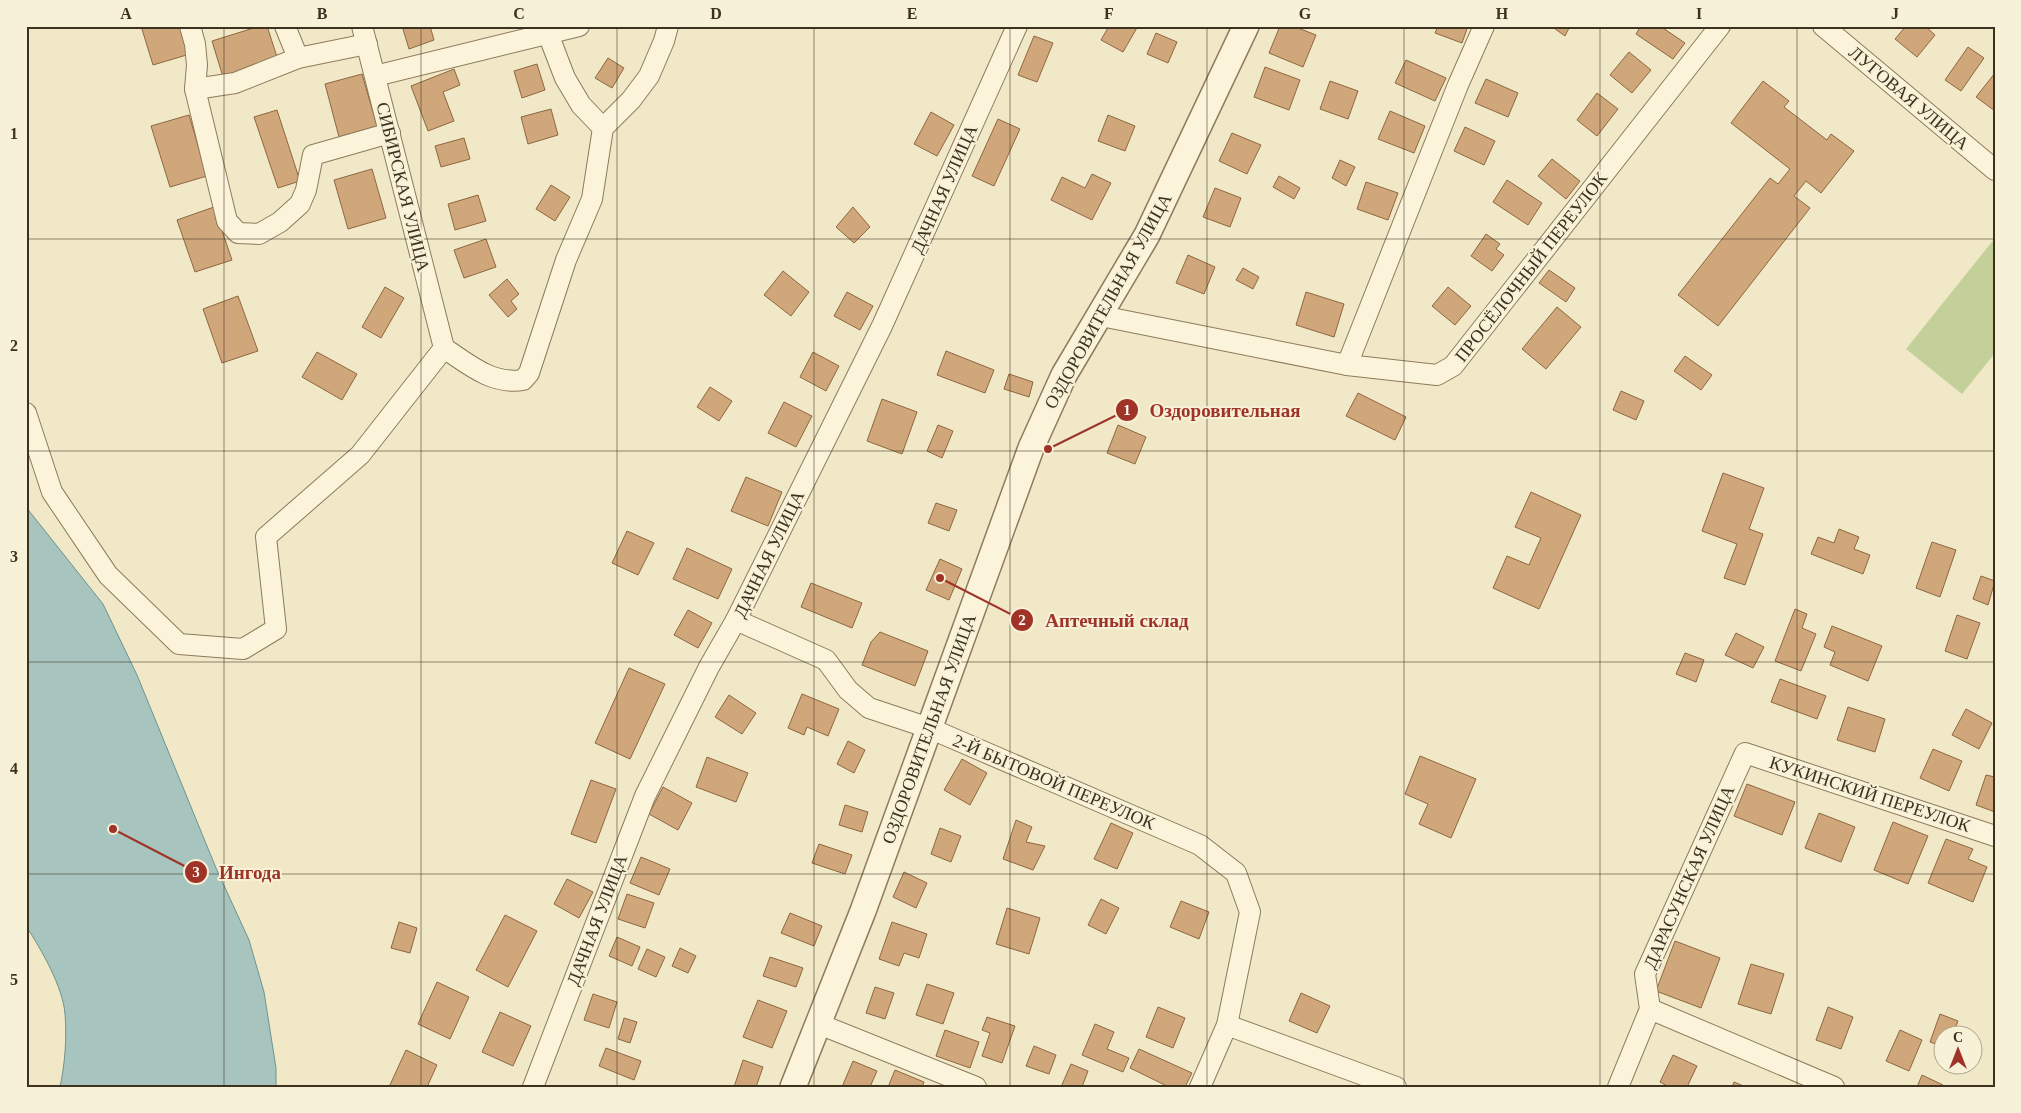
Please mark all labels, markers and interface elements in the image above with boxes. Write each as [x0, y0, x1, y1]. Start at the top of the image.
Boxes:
text: A [120, 5, 132, 22]
text: B [317, 5, 328, 22]
text: C [513, 5, 525, 22]
text: D [710, 5, 722, 22]
text: E [907, 5, 917, 22]
text: F [1104, 5, 1114, 22]
text: G [1299, 5, 1312, 22]
text: H [1496, 5, 1509, 22]
text: I [1696, 5, 1702, 22]
text: J [1891, 5, 1899, 22]
street label: ЛУГОВАЯ УЛИЦА [1845, 42, 1973, 154]
street label: СИБИРСКАЯ УЛИЦА [372, 100, 434, 274]
street label: ДАЧНАЯ УЛИЦА [907, 122, 981, 256]
text: 1 [10, 125, 18, 142]
street label: ПРОСЁЛОЧНЫЙ ПЕРЕУЛОК [1451, 167, 1612, 366]
street label: ОЗДОРОВИТЕЛЬНАЯ УЛИЦА [1040, 190, 1176, 412]
text: 2 [10, 337, 18, 354]
callout: Оздоровительная [1114, 393, 1311, 427]
text: Оздоровительная [1149, 400, 1301, 421]
text: 1 [1123, 402, 1131, 418]
street label: ДАЧНАЯ УЛИЦА [730, 487, 808, 621]
text: 3 [10, 548, 18, 565]
callout: Аптечный склад [1010, 603, 1198, 637]
text: Аптечный склад [1045, 610, 1189, 631]
street label: ОЗДОРОВИТЕЛЬНАЯ УЛИЦА [878, 611, 980, 847]
text: 2 [1018, 612, 1026, 628]
street label: 2-Й БЫТОВОЙ ПЕРЕУЛОК [950, 730, 1159, 834]
street label: КУКИНСКИЙ ПЕРЕУЛОК [1767, 752, 1974, 836]
text: 4 [10, 760, 18, 777]
street label: ДАРАСУНСКАЯ УЛИЦА [1640, 782, 1738, 972]
street label: ДАЧНАЯ УЛИЦА [563, 852, 631, 988]
callout: Ингода [184, 855, 291, 889]
text: Ингода [219, 862, 281, 883]
text: 3 [192, 864, 200, 880]
text: 5 [10, 971, 18, 988]
north arrow [1934, 1026, 1984, 1076]
text: С [1953, 1030, 1963, 1045]

